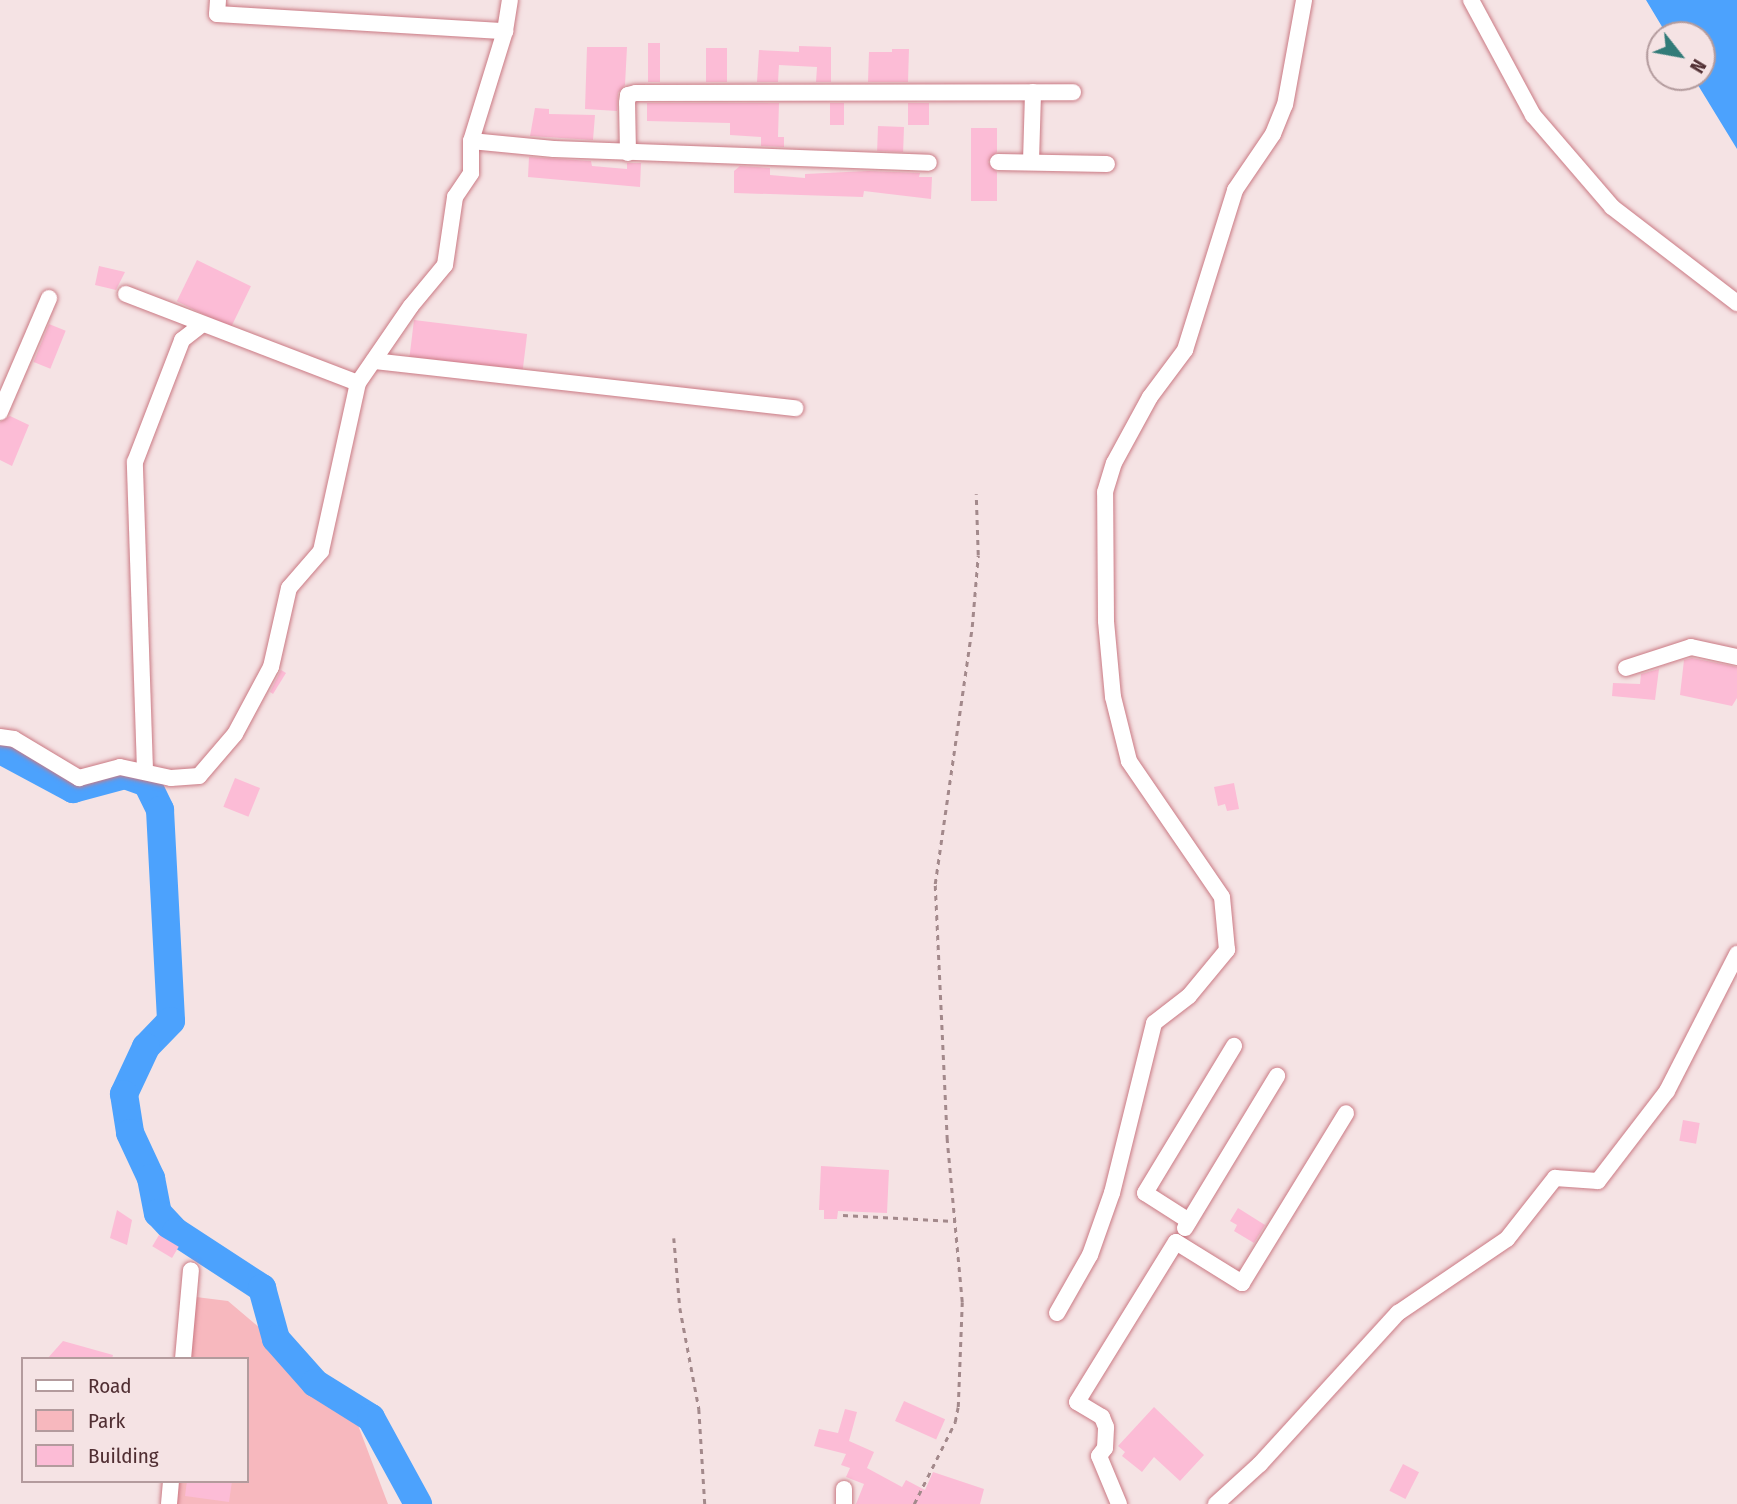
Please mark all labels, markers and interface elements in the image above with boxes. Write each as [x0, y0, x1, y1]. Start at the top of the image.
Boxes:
north arrow [1646, 21, 1716, 91]
text: N [1685, 55, 1711, 77]
legend [21, 1357, 248, 1483]
text: Road [88, 1373, 132, 1399]
text: Park [88, 1408, 125, 1434]
text: Building [88, 1443, 159, 1469]

